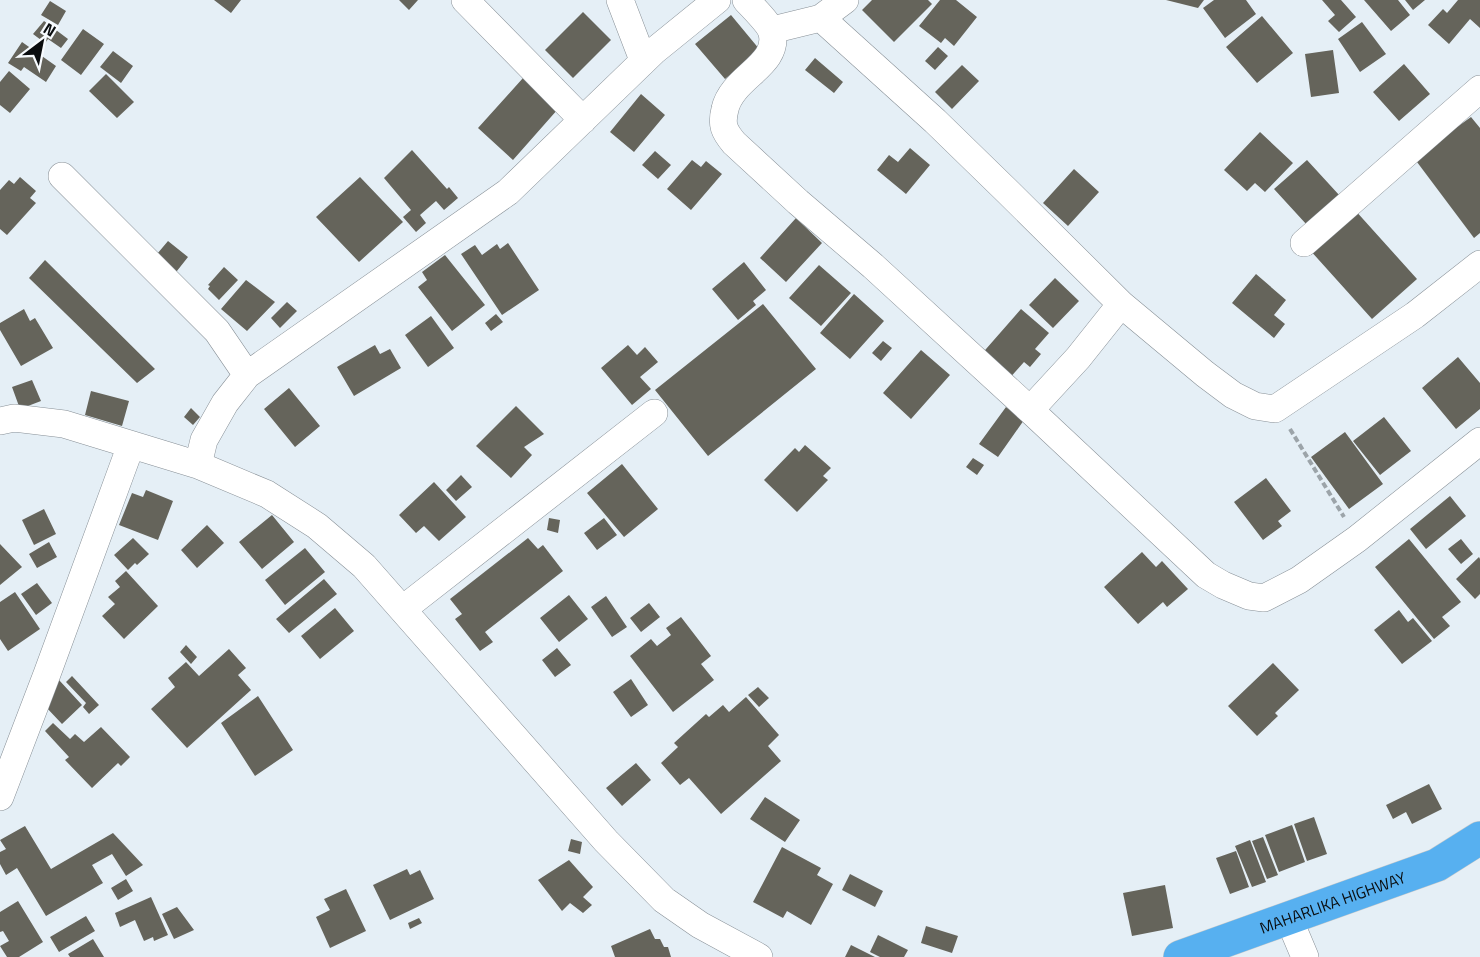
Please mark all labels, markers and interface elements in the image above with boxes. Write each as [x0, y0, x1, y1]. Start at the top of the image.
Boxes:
north arrow [12, 12, 72, 72]
text: N [39, 16, 61, 42]
street label: MAHARLIKA HIGHWAY [1256, 865, 1409, 940]

